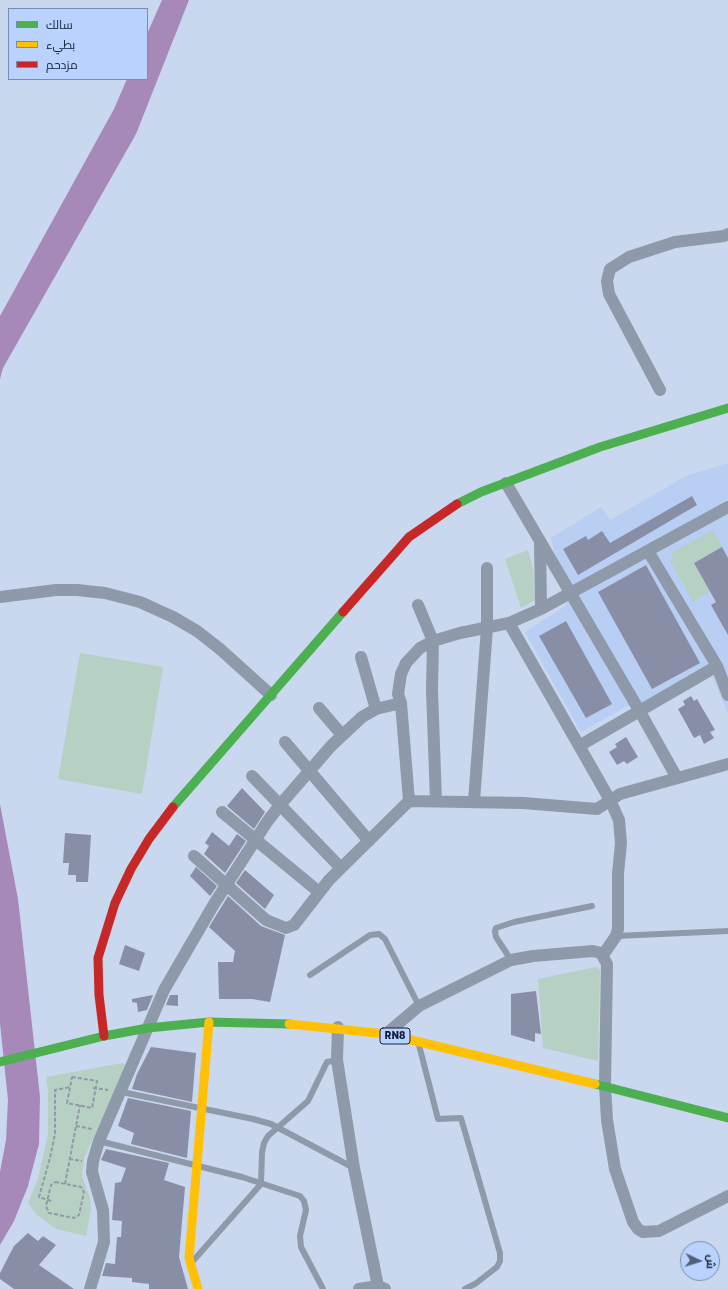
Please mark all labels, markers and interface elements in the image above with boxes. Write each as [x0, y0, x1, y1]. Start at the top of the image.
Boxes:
legend [8, 8, 148, 80]
text: سالك [46, 17, 73, 32]
text: بطيء [46, 37, 75, 52]
text: مزدحم [46, 57, 78, 72]
road number: RN8 [380, 1028, 410, 1044]
north arrow [680, 1241, 720, 1281]
text: ش [704, 1254, 718, 1269]

